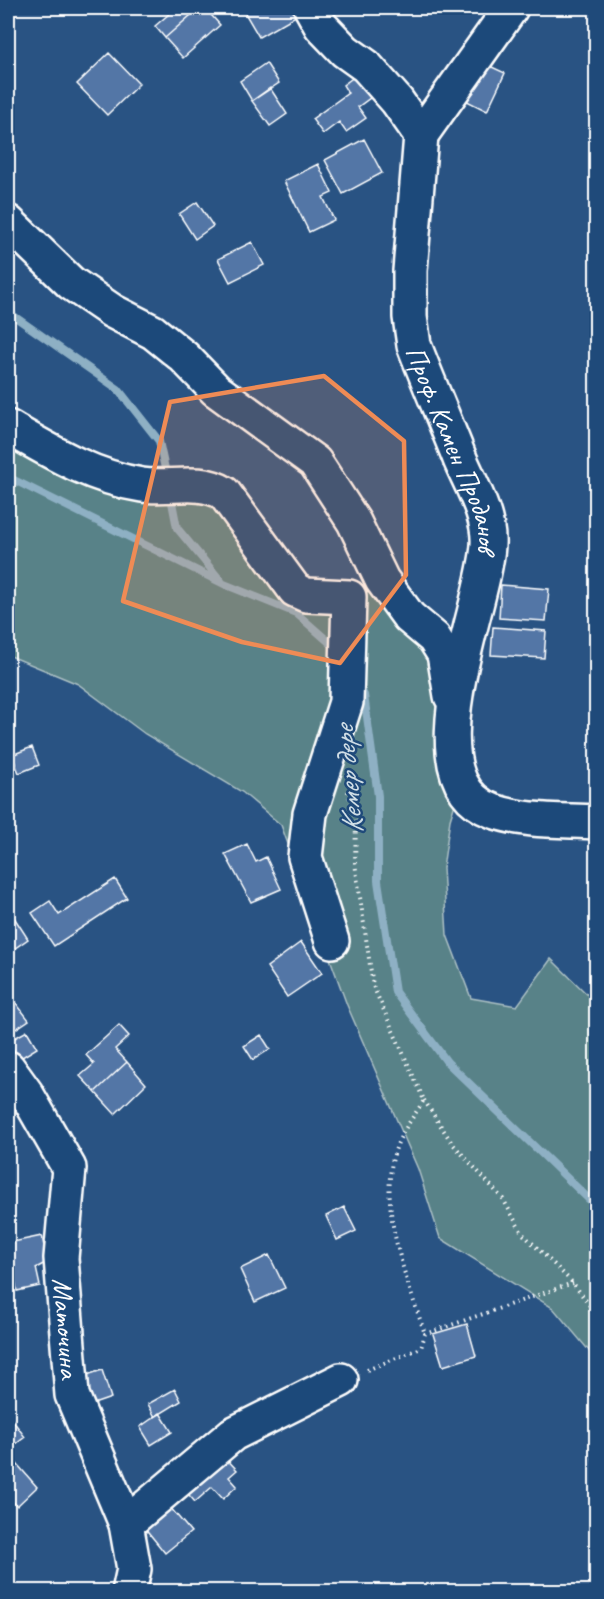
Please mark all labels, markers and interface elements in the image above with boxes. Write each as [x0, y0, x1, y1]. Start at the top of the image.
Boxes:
street label: Проф. Камен Проданов [398, 341, 505, 559]
water label: Кемер дере [324, 720, 372, 836]
street label: Маточина [45, 1277, 88, 1381]

